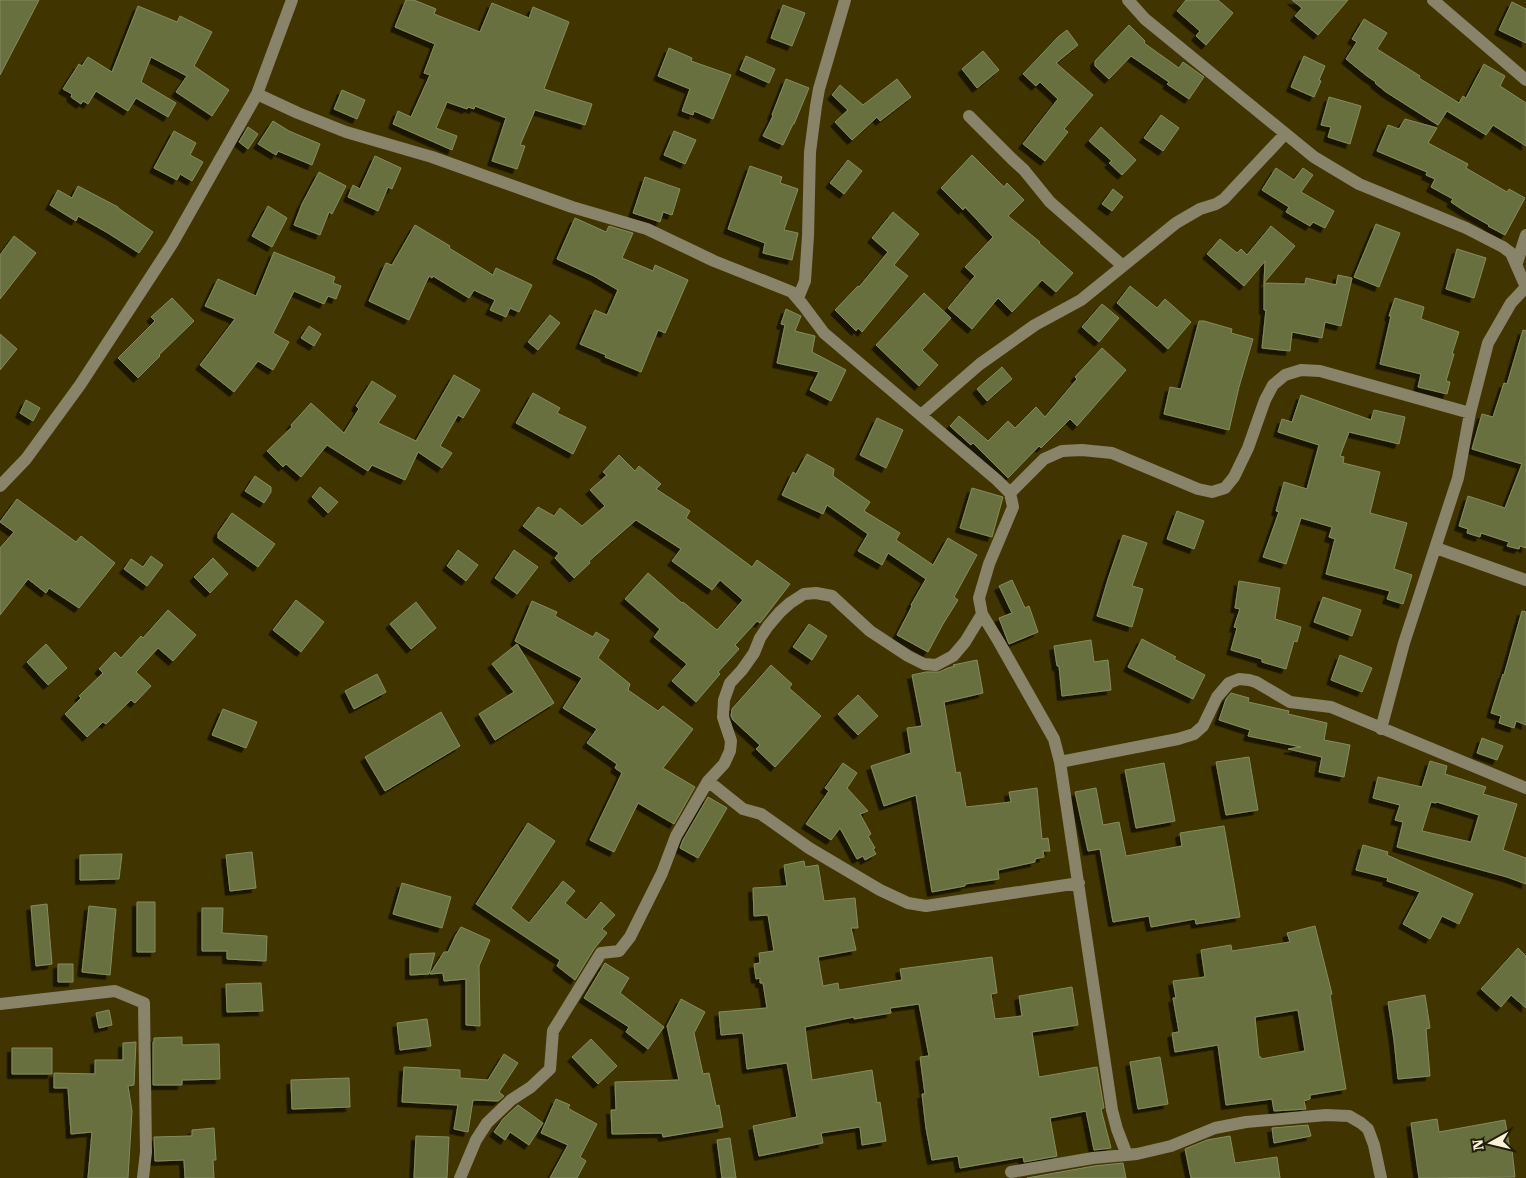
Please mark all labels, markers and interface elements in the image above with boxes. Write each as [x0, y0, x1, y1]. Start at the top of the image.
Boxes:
north arrow [1466, 1118, 1516, 1168]
text: N [1469, 1138, 1487, 1151]

